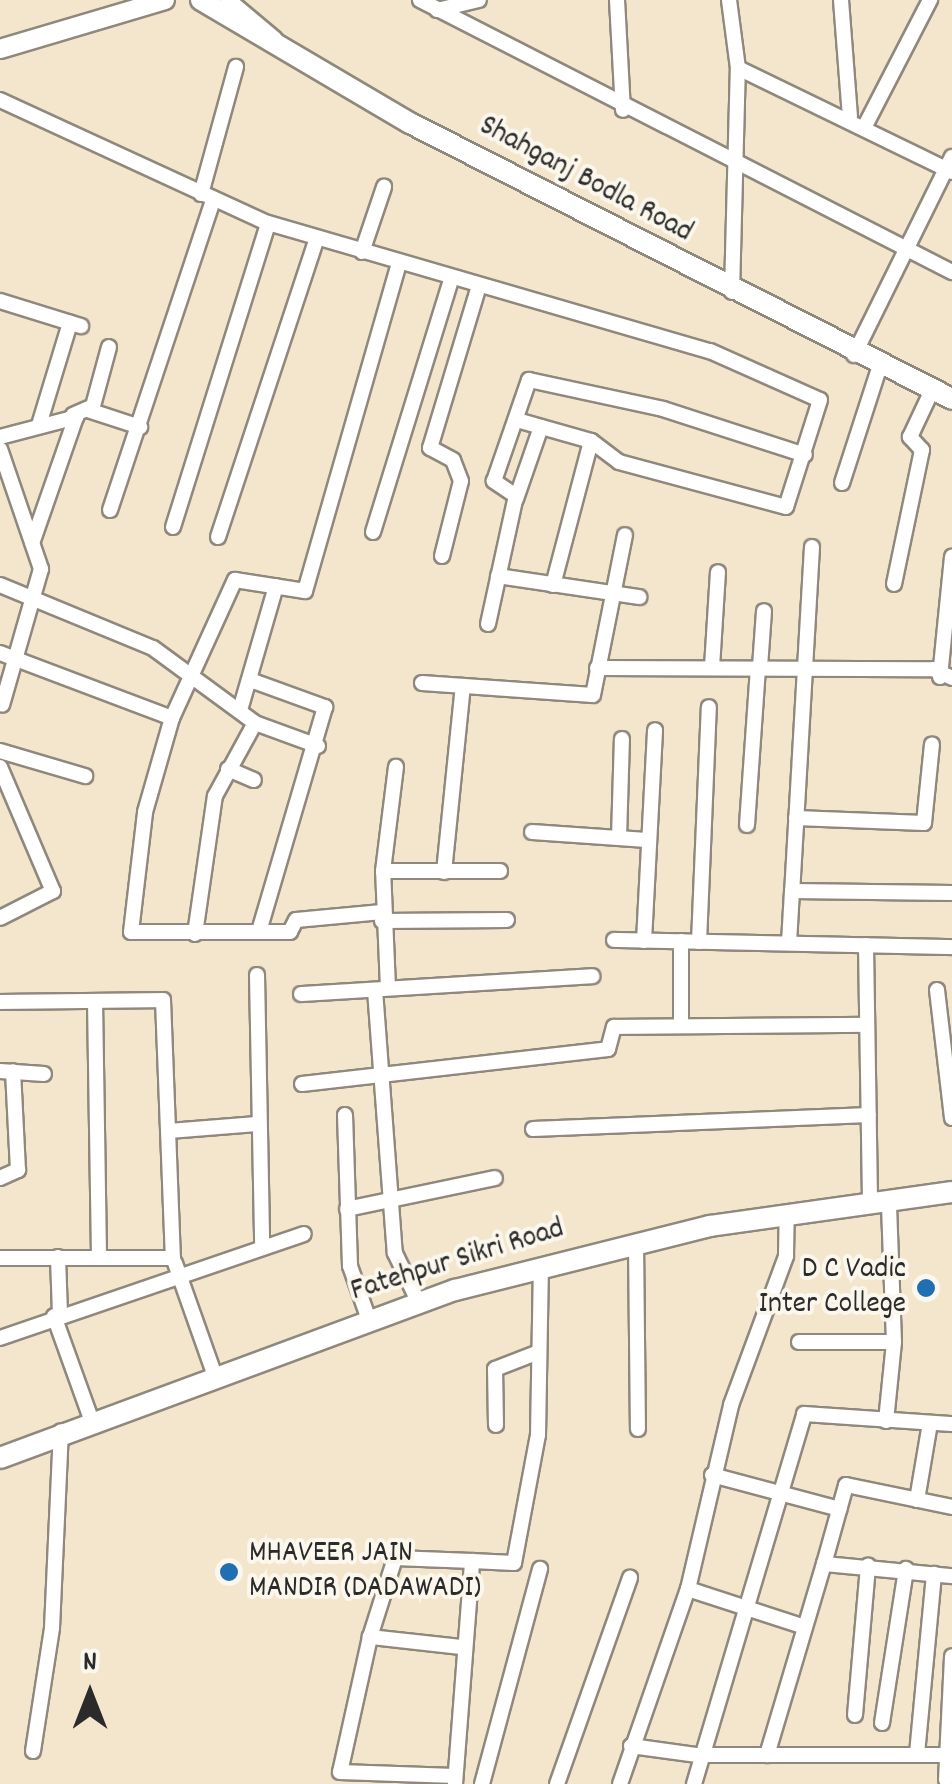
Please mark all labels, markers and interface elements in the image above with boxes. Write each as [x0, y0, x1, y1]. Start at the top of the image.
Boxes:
street label: Shahganj Bodla Road [472, 110, 698, 252]
street label: Fatehpur Sikri Road [347, 1213, 569, 1311]
place label: D C Vadic Inter College [759, 1253, 906, 1324]
marker: D C Vadic Inter College [915, 1277, 937, 1299]
place label: MHAVEER JAIN MANDIR (DADAWADI) [249, 1537, 481, 1608]
marker: MHAVEER JAIN MANDIR (DADAWADI) [218, 1561, 240, 1583]
north arrow [40, 1644, 140, 1744]
text: N [83, 1644, 97, 1684]

